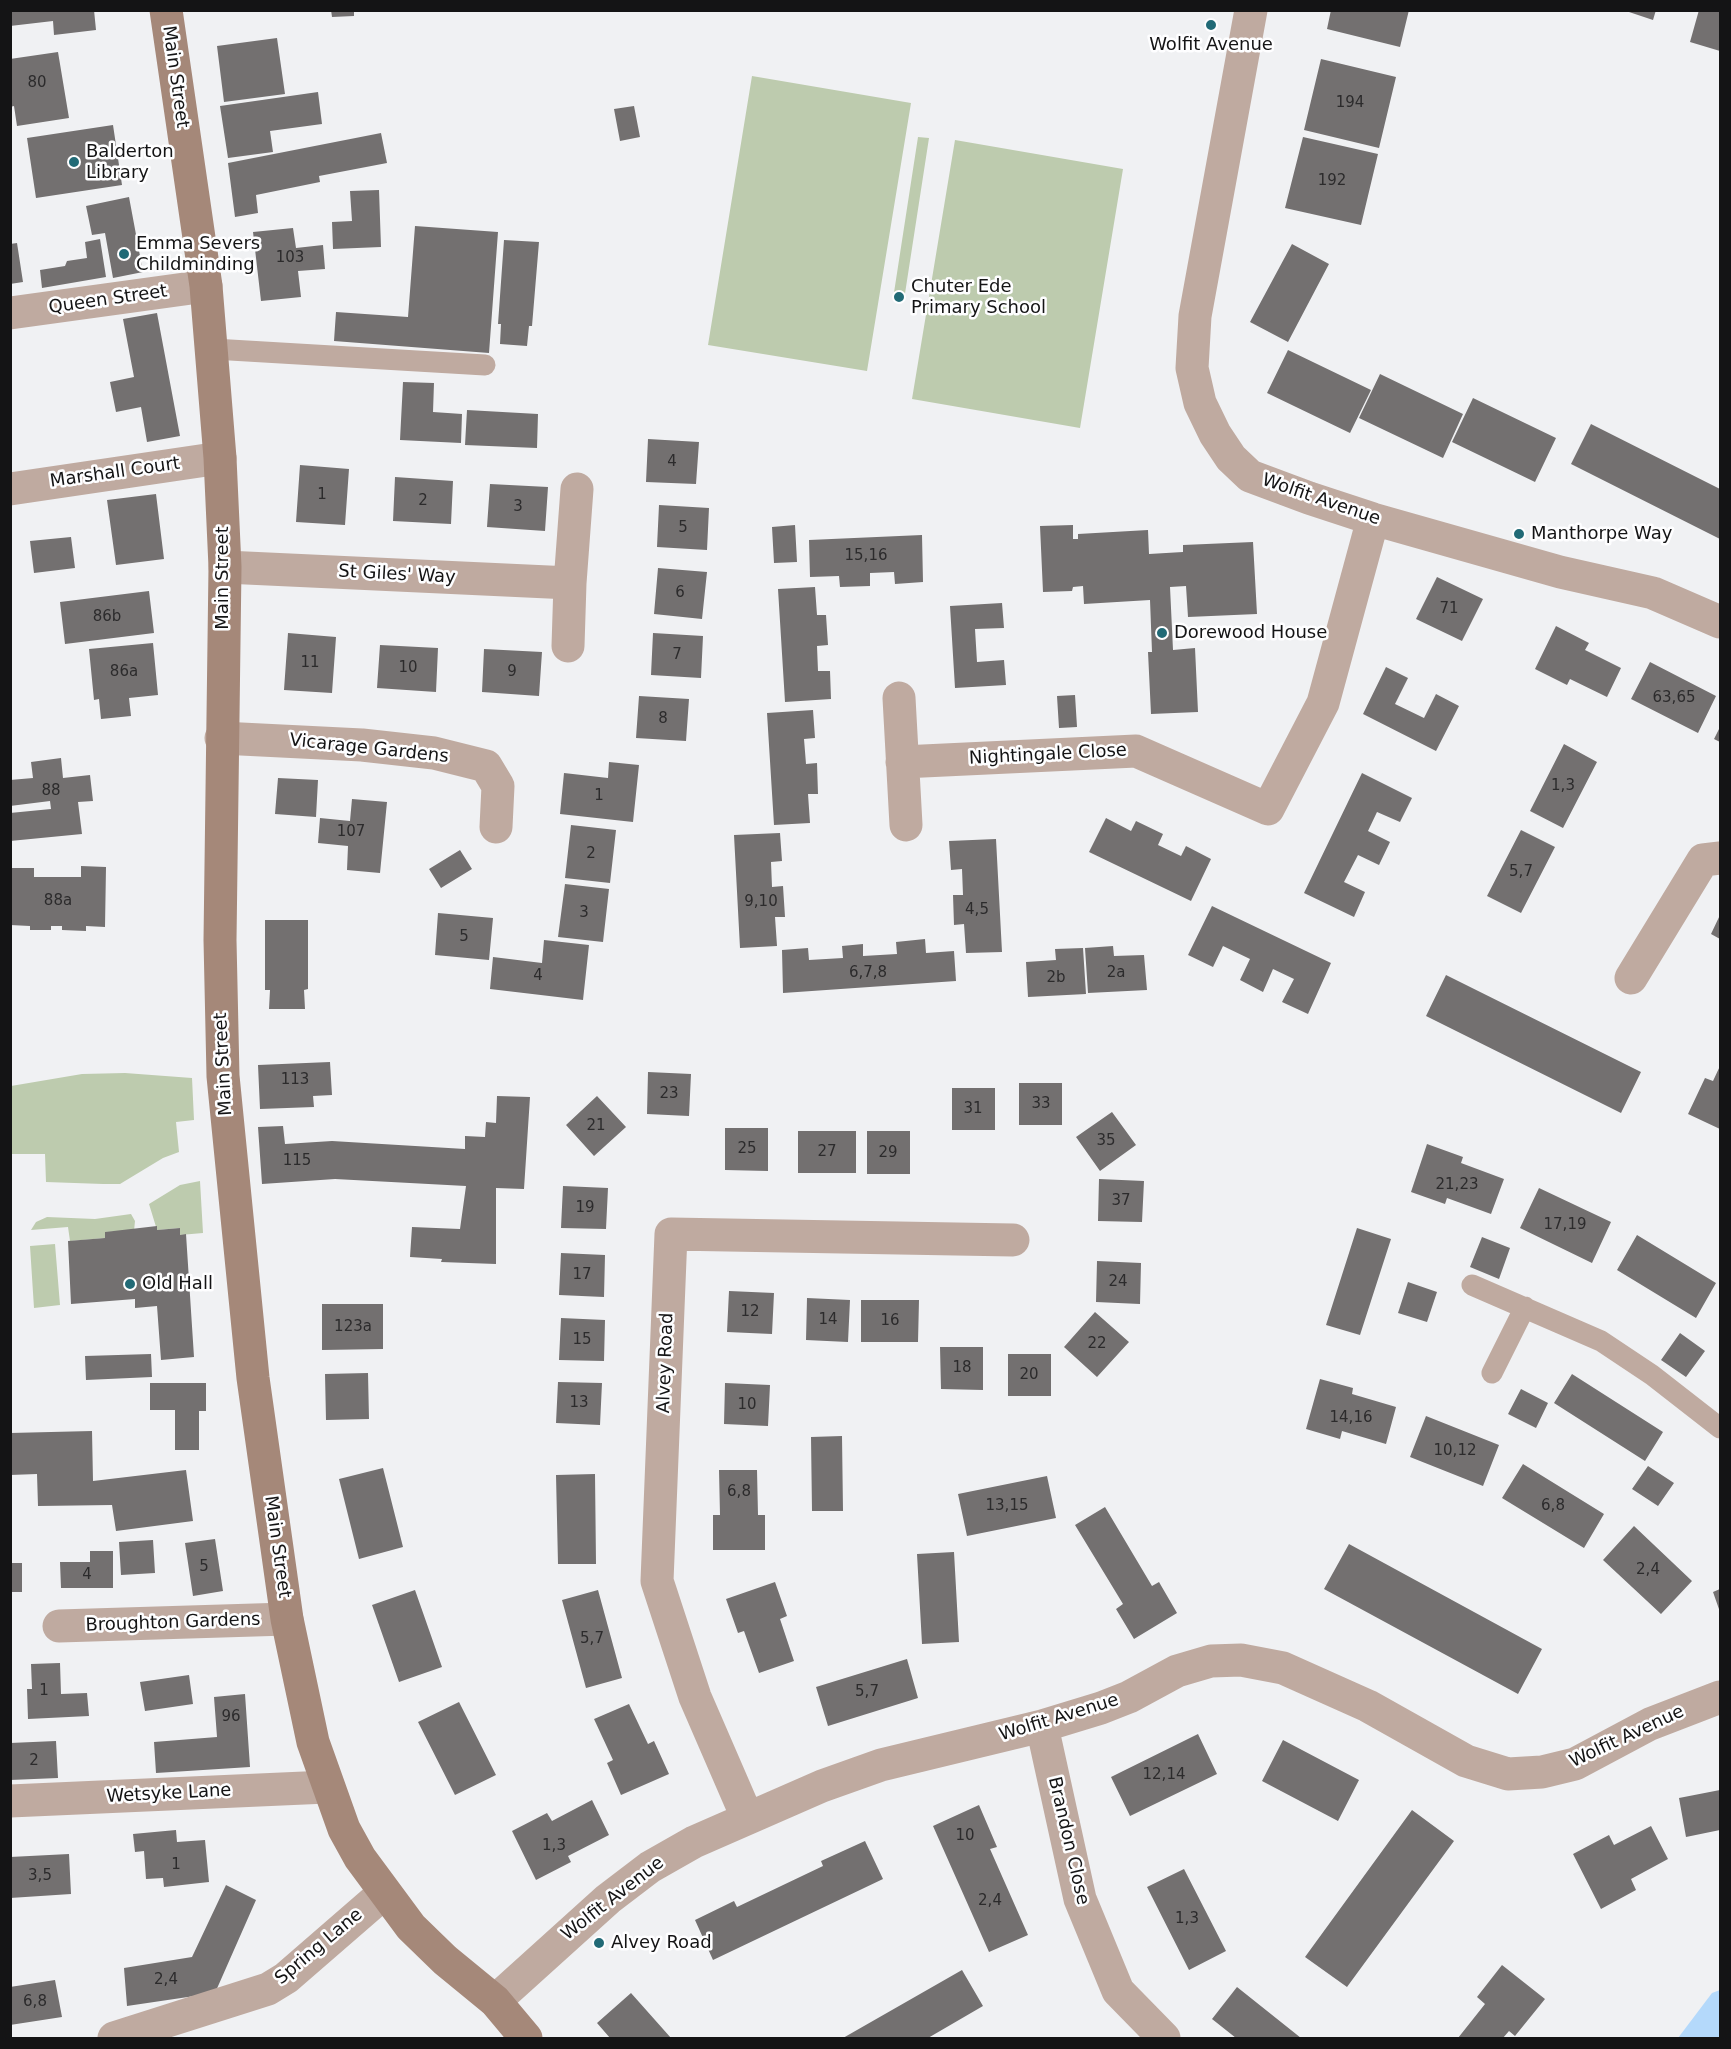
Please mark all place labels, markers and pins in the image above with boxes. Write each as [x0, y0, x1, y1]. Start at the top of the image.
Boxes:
marker: Wolfit Avenue [1204, 18, 1218, 32]
place label: Wolfit Avenue [1149, 34, 1273, 56]
place label: Balderton Library [86, 141, 174, 184]
marker: Balderton Library [67, 155, 81, 169]
place label: Emma Severs Childminding [136, 233, 260, 276]
marker: Emma Severs Childminding [117, 247, 131, 261]
place label: Chuter Ede Primary School [911, 276, 1046, 318]
marker: Chuter Ede Primary School [892, 290, 906, 304]
place label: Manthorpe Way [1531, 523, 1672, 545]
marker: Manthorpe Way [1512, 527, 1526, 541]
place label: Dorewood House [1174, 622, 1327, 644]
marker: Dorewood House [1155, 626, 1169, 640]
place label: Old Hall [142, 1273, 213, 1295]
marker: Old Hall [123, 1277, 137, 1291]
place label: Alvey Road [611, 1932, 712, 1954]
marker: Alvey Road [592, 1936, 606, 1950]

